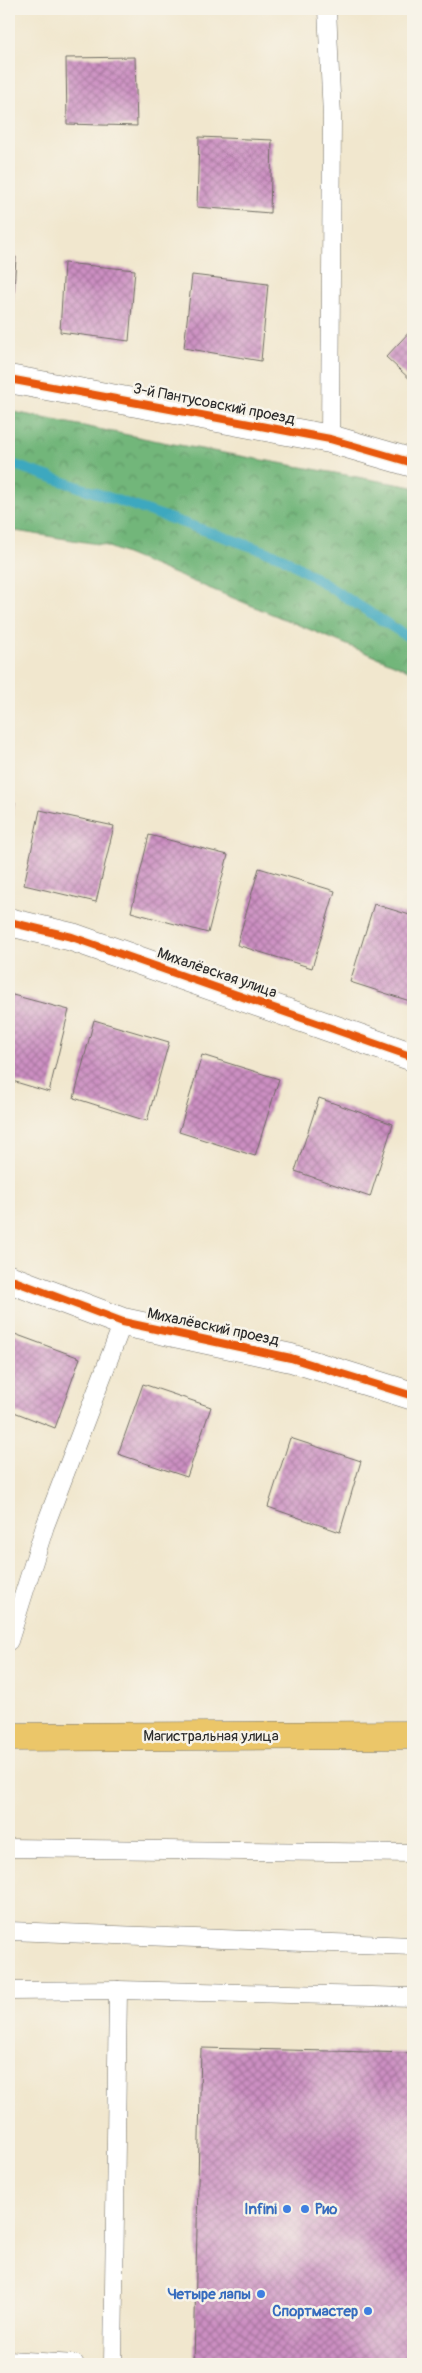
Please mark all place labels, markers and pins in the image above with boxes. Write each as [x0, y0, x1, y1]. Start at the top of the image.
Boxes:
place label: Infini [244, 2200, 277, 2219]
place label: Рио [315, 2200, 337, 2219]
marker: Infini [281, 2203, 293, 2215]
marker: Рио [299, 2203, 311, 2215]
place label: Четыре лапы [168, 2285, 251, 2304]
marker: Четыре лапы [255, 2288, 267, 2300]
place label: Спортмастер [272, 2302, 358, 2321]
marker: Спортмастер [362, 2305, 374, 2317]

